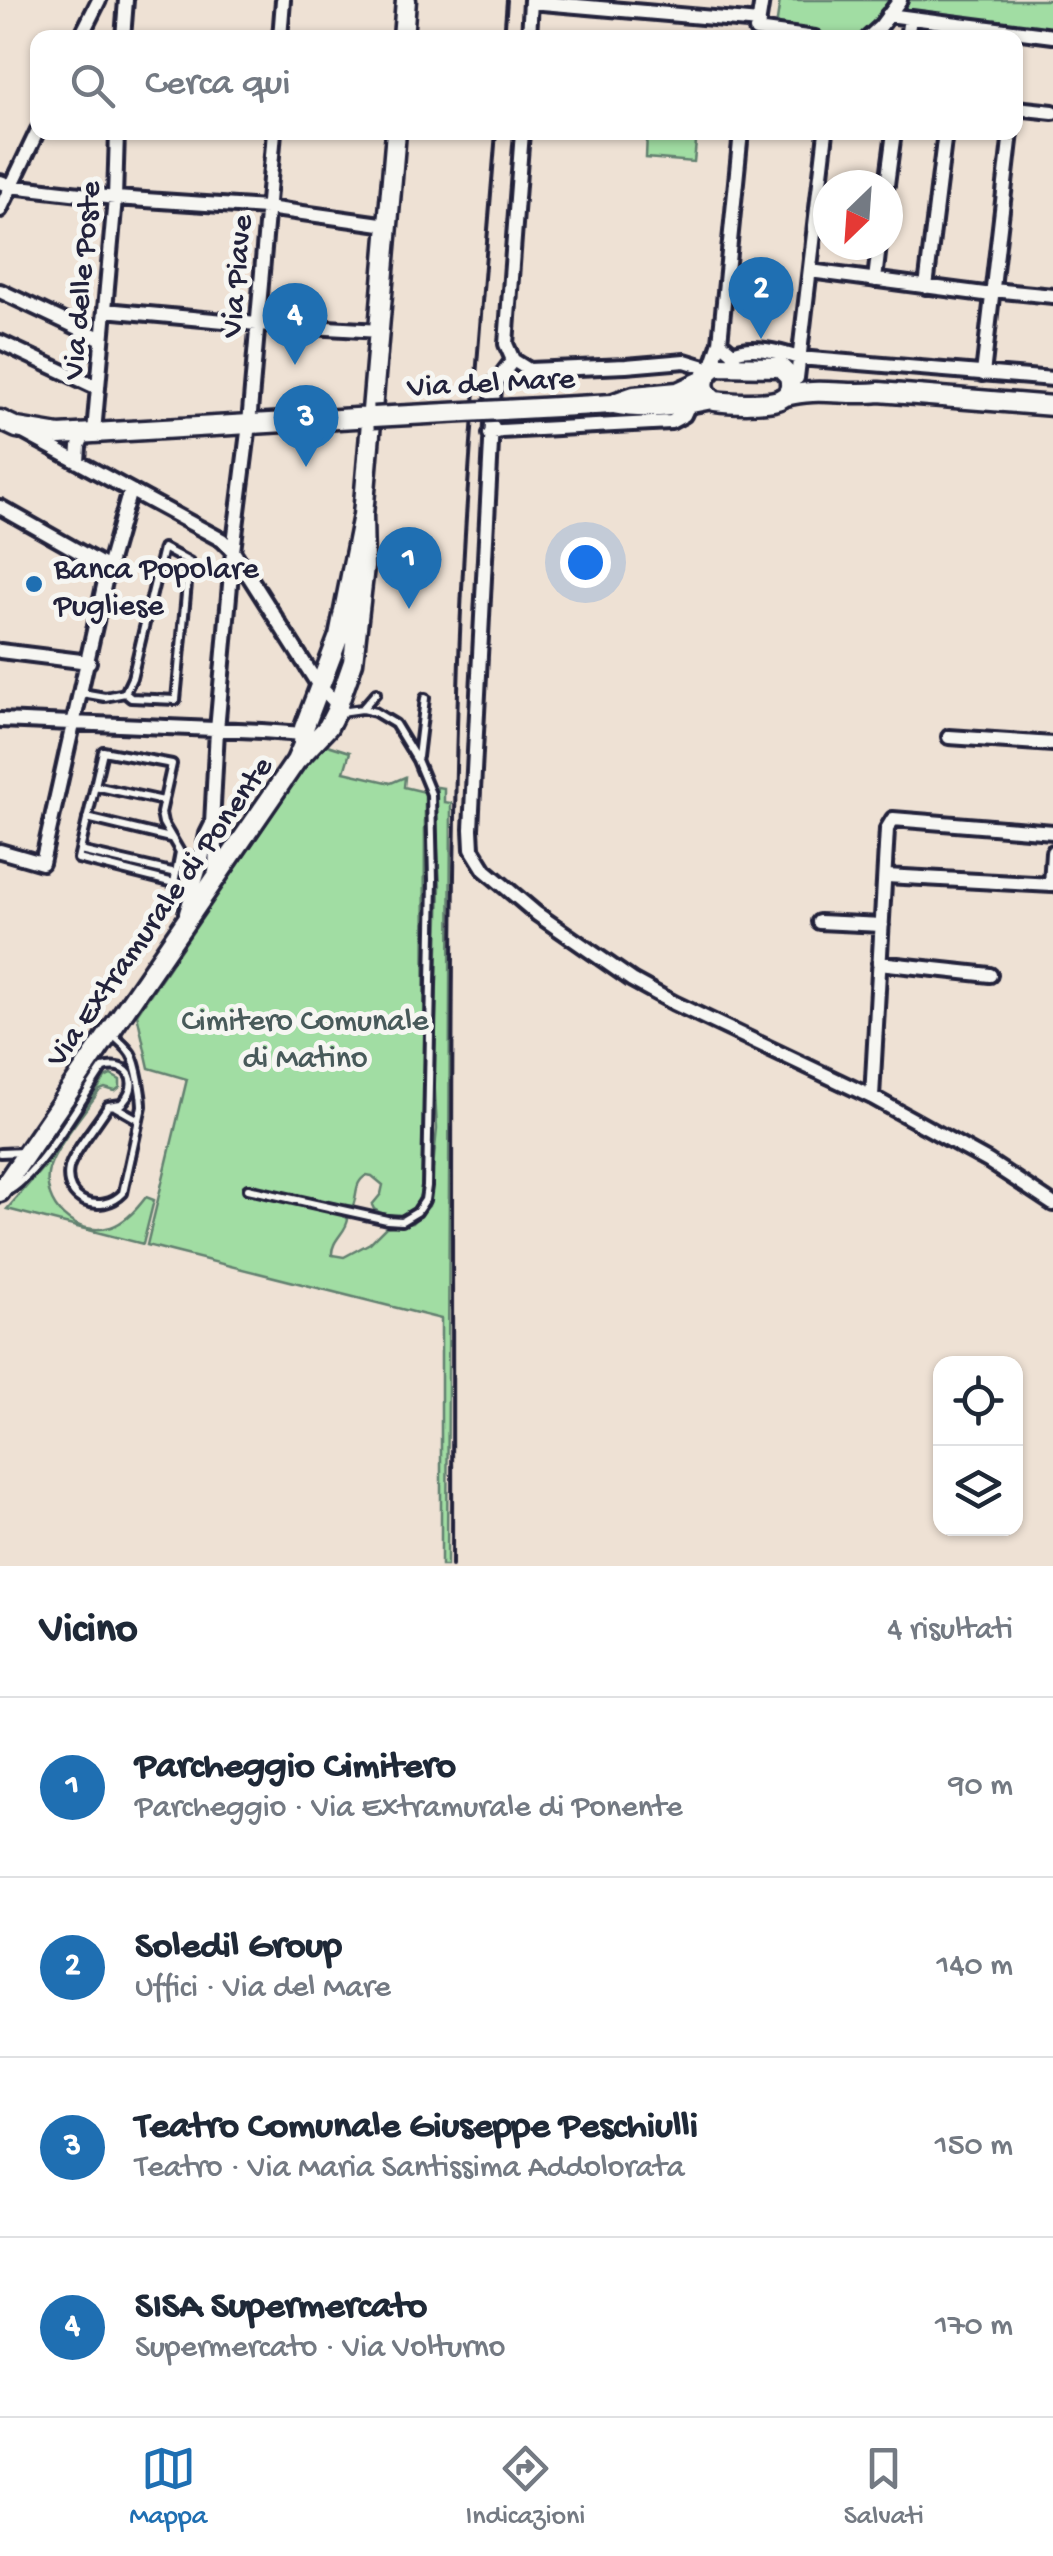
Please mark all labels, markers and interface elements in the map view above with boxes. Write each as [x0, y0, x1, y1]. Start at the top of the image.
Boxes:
search box [30, 30, 1023, 140]
icon: search [65, 58, 120, 113]
text: Cerca qui [145, 63, 290, 107]
north arrow [813, 170, 903, 260]
street label: Via delle Poste [56, 179, 112, 382]
street label: Via Piave [215, 213, 263, 340]
pin: 2 [728, 256, 794, 339]
pin: 4 [262, 282, 328, 365]
street label: Via del Mare [405, 362, 577, 408]
pin: 3 [274, 384, 338, 467]
pin: 1 [376, 526, 442, 609]
your location [560, 537, 611, 588]
place label: Banca Popolare Pugliese [53, 552, 259, 627]
marker: Banca Popolare Pugliese [23, 573, 45, 595]
street label: Via Extramurale di Ponente [39, 750, 283, 1077]
park label: Cimitero Comunale di Matino [181, 1004, 429, 1079]
map controls [933, 1356, 1023, 1536]
button: locate [933, 1356, 1023, 1446]
button: layers [933, 1446, 1023, 1536]
text: Vicino [40, 1607, 138, 1656]
text: 4 risultati [887, 1612, 1013, 1650]
text: Parcheggio Cimitero [135, 1746, 456, 1790]
text: 1 [66, 1768, 79, 1806]
text: 90 m [949, 1768, 1013, 1806]
text: Parcheggio · Via Extramurale di Ponente [135, 1790, 682, 1828]
text: Soledil Group [135, 1926, 342, 1970]
text: 2 [65, 1948, 80, 1986]
text: 140 m [936, 1948, 1013, 1986]
text: Uffici · Via del Mare [135, 1970, 391, 2008]
text: Teatro Comunale Giuseppe Peschiulli [135, 2106, 698, 2150]
text: 3 [64, 2128, 81, 2166]
text: 150 m [935, 2128, 1013, 2166]
text: Teatro · Via Maria Santissima Addolorata [135, 2150, 684, 2188]
text: SISA Supermercato [135, 2286, 427, 2330]
text: 4 [65, 2308, 80, 2346]
text: 170 m [935, 2308, 1013, 2346]
text: Supermercato · Via Volturno [135, 2330, 505, 2368]
tab: Mappa [129, 2441, 207, 2534]
tab: Indicazioni [466, 2441, 585, 2534]
tab: Salvati [844, 2441, 924, 2534]

